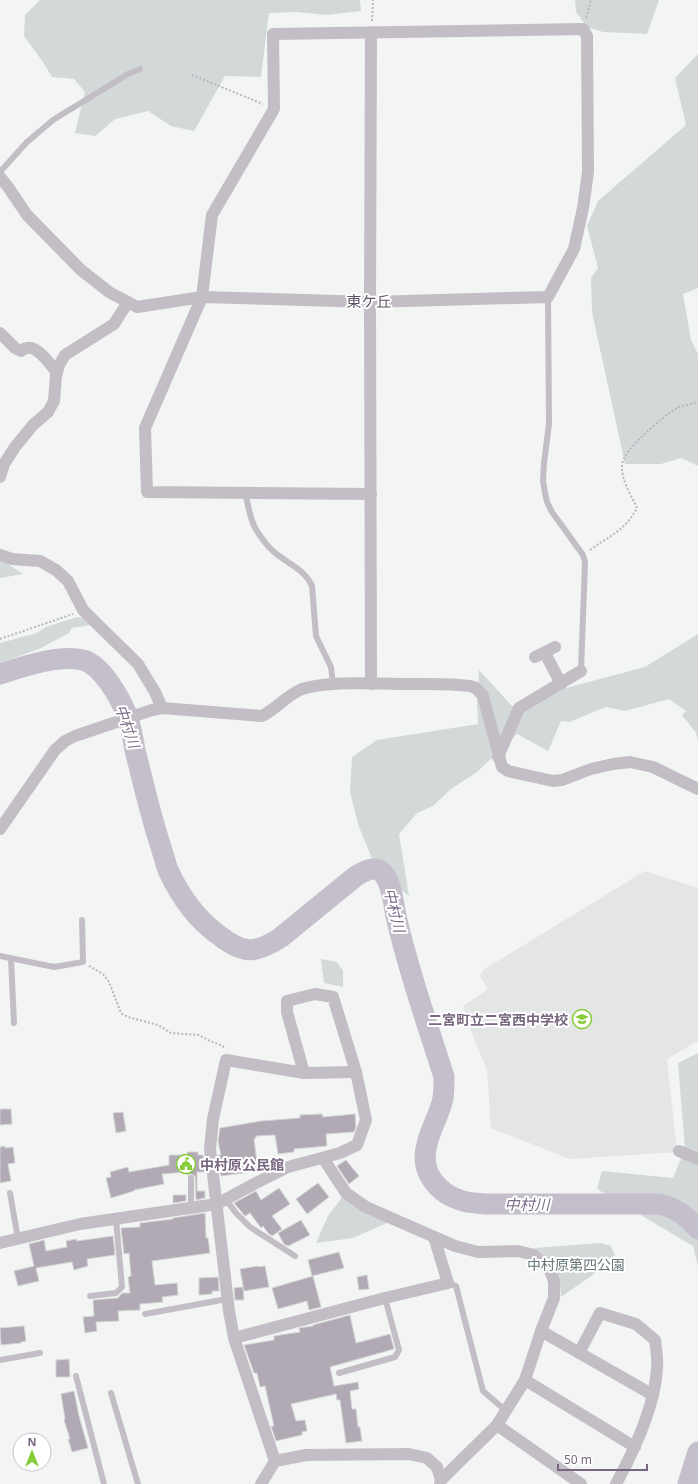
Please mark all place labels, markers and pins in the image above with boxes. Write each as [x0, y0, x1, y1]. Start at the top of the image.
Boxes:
school or university icon: 二宮町立二宮西中学校 [571, 1008, 593, 1030]
place label: 二宮町立二宮西中学校 [428, 1010, 568, 1029]
public building icon: 中村原公民館 [175, 1153, 197, 1175]
place label: 中村原公民館 [200, 1155, 284, 1174]

